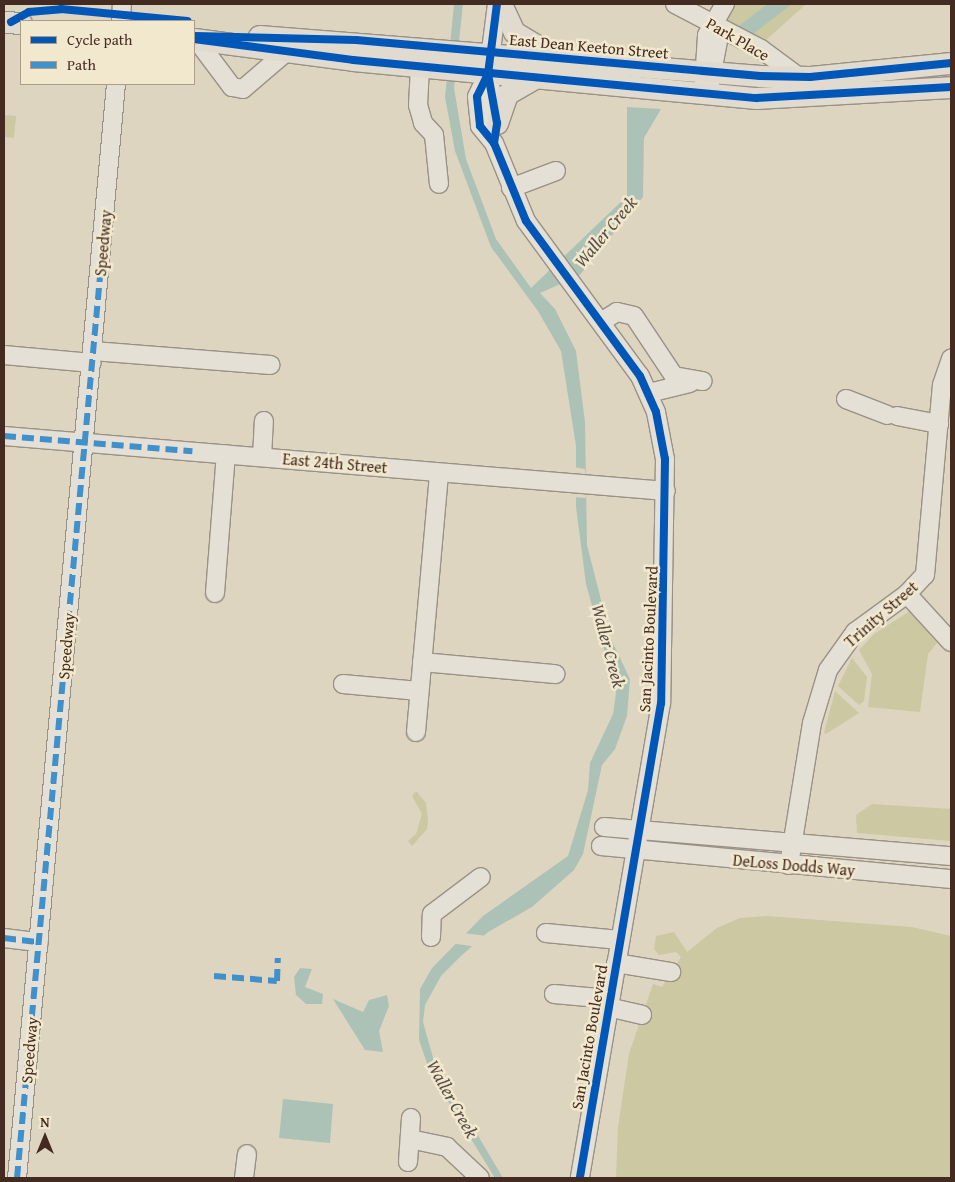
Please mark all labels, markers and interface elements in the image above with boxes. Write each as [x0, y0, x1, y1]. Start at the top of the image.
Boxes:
street label: Park Place [703, 13, 773, 65]
legend [20, 20, 195, 85]
text: Cycle path [67, 29, 133, 50]
street label: East Dean Keeton Street [509, 29, 669, 63]
text: Path [67, 54, 96, 75]
water label: Waller Creek [570, 192, 642, 272]
street label: Speedway [91, 209, 115, 277]
street label: East 24th Street [282, 449, 388, 477]
street label: San Jacinto Boulevard [635, 565, 661, 713]
street label: Trinity Street [840, 577, 922, 651]
water label: Waller Creek [586, 602, 630, 690]
street label: Speedway [54, 612, 78, 680]
street label: DeLoss Dodds Way [732, 850, 856, 880]
street label: San Jacinto Boulevard [567, 963, 611, 1111]
street label: Speedway [17, 1016, 41, 1084]
water label: Waller Creek [422, 1056, 482, 1142]
north arrow [20, 1112, 70, 1162]
text: N [40, 1112, 50, 1132]

